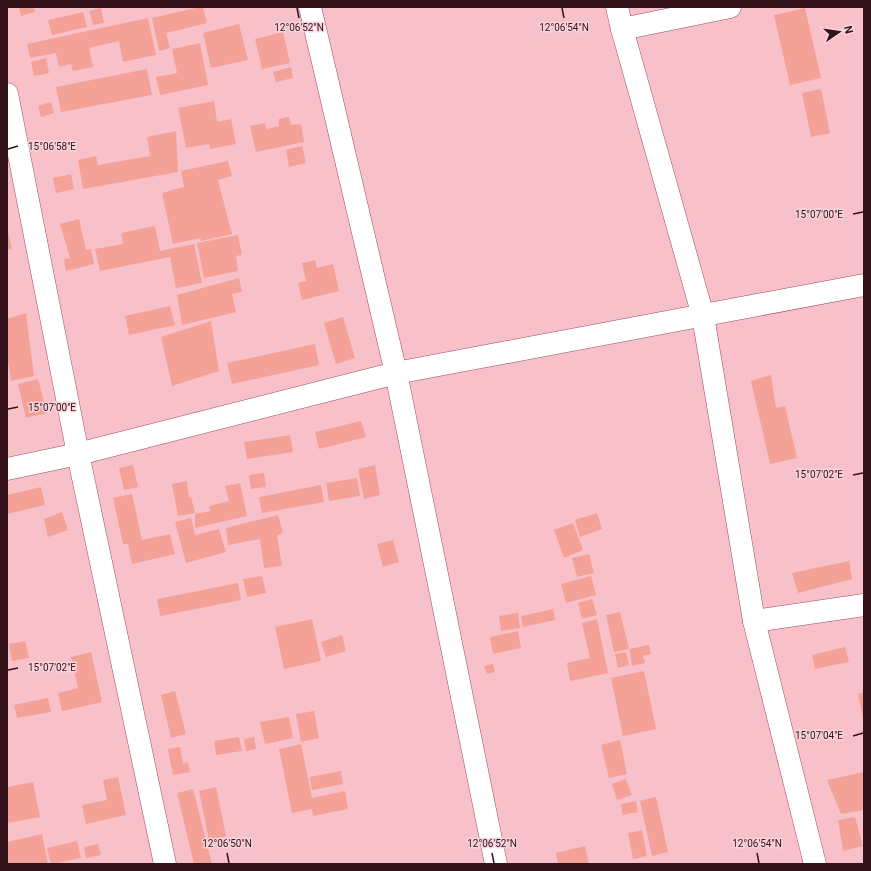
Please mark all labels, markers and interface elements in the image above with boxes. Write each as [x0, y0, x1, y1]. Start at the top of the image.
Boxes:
north arrow [819, 12, 859, 52]
text: 12°06'52"N [274, 22, 324, 33]
text: 12°06'54"N [539, 22, 589, 33]
text: N [841, 25, 856, 35]
text: 15°06'58"E [28, 141, 76, 152]
text: 15°07'00"E [795, 209, 843, 220]
text: 15°07'00"E [28, 402, 76, 413]
text: 15°07'02"E [795, 469, 843, 480]
text: 15°07'02"E [28, 662, 76, 673]
text: 15°07'04"E [795, 730, 843, 741]
text: 12°06'50"N [202, 838, 252, 849]
text: 12°06'52"N [467, 838, 517, 849]
text: 12°06'54"N [732, 838, 782, 849]

